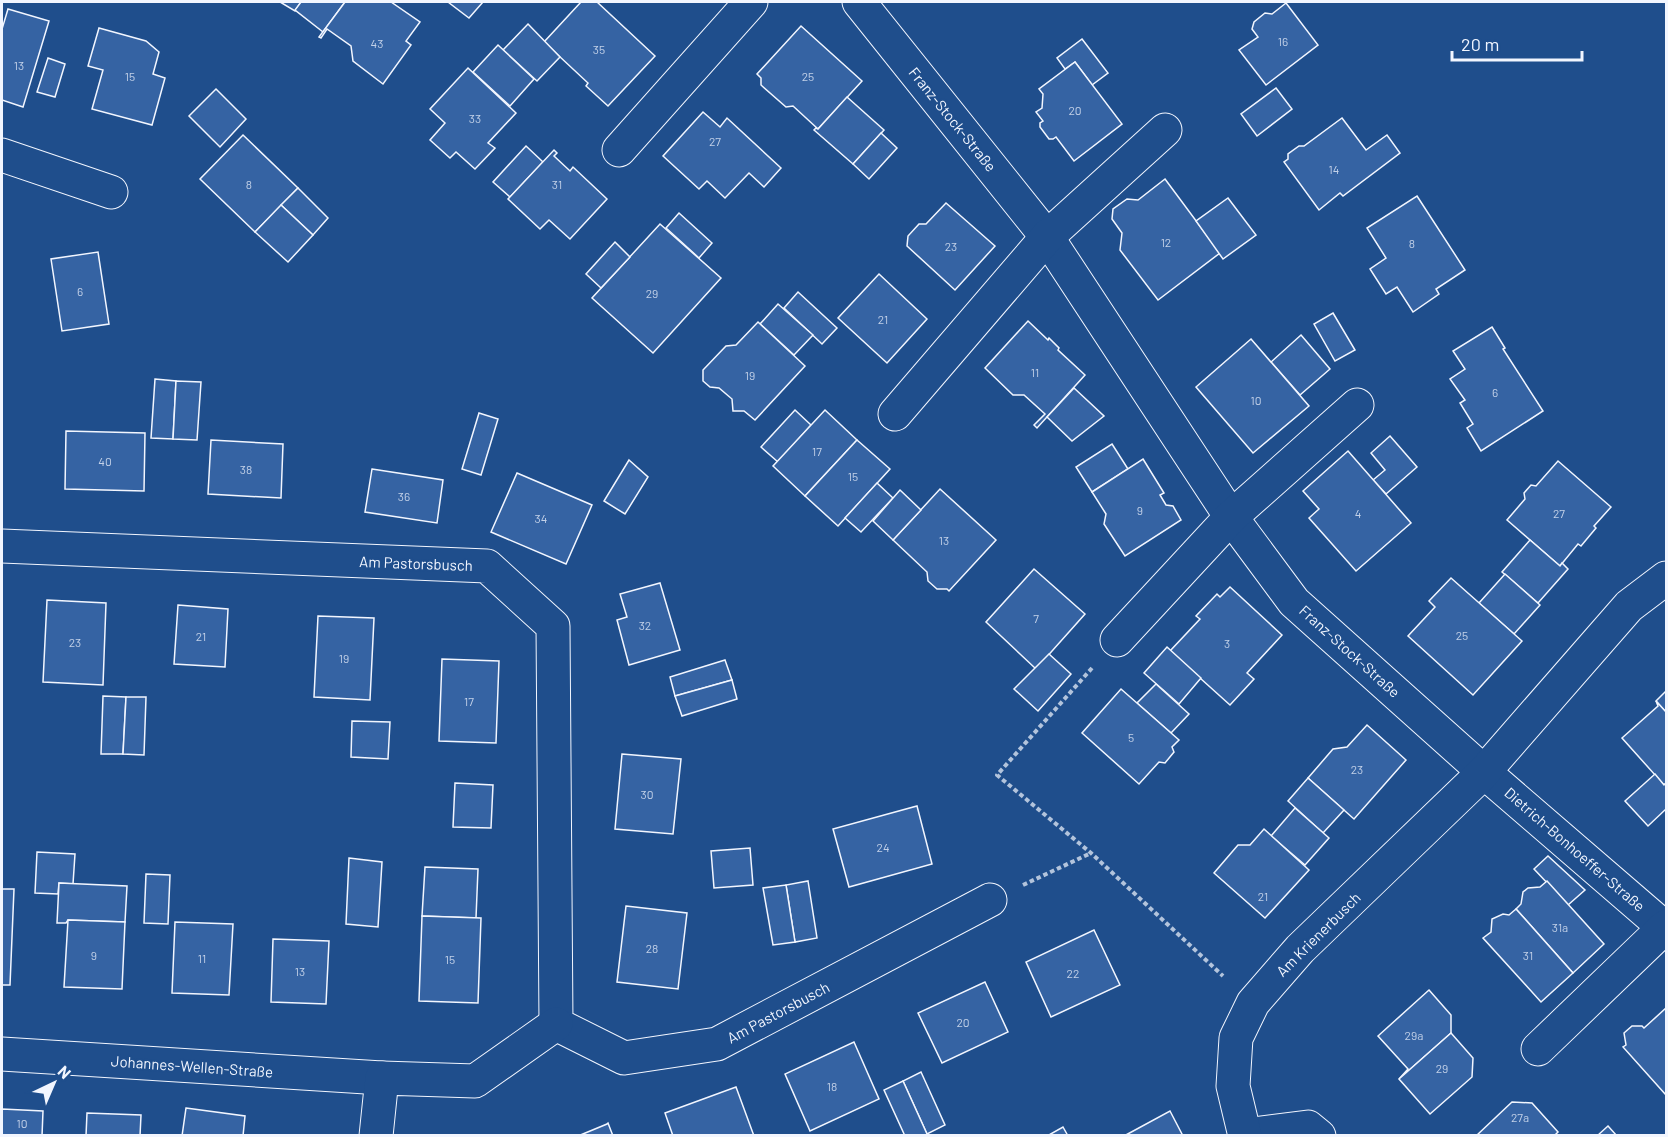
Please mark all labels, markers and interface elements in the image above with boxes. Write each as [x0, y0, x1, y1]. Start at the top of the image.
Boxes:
scale bar [1452, 24, 1582, 62]
text: 20 m [1461, 33, 1499, 55]
house number: 16 [1278, 34, 1288, 48]
house number: 43 [371, 36, 383, 50]
house number: 35 [593, 42, 605, 56]
house number: 13 [14, 58, 24, 72]
street label: Franz-Stock-Straße [905, 63, 1001, 175]
house number: 15 [125, 69, 135, 83]
house number: 25 [802, 69, 814, 83]
house number: 20 [1068, 103, 1082, 117]
house number: 33 [469, 111, 481, 125]
house number: 27 [709, 134, 721, 148]
house number: 14 [1329, 162, 1339, 176]
house number: 8 [246, 177, 252, 191]
house number: 31 [552, 177, 562, 191]
house number: 12 [1161, 235, 1171, 249]
house number: 8 [1409, 236, 1415, 250]
house number: 23 [945, 239, 957, 253]
house number: 6 [77, 284, 83, 298]
house number: 29 [646, 286, 658, 300]
house number: 21 [878, 312, 888, 326]
house number: 11 [1031, 365, 1039, 379]
house number: 19 [745, 368, 755, 382]
house number: 6 [1492, 385, 1498, 399]
house number: 10 [1251, 393, 1261, 407]
house number: 17 [812, 444, 822, 458]
house number: 40 [98, 454, 112, 468]
house number: 38 [240, 462, 252, 476]
house number: 15 [848, 469, 858, 483]
house number: 36 [398, 489, 410, 503]
house number: 9 [1137, 503, 1143, 517]
house number: 4 [1355, 506, 1361, 520]
house number: 27 [1553, 506, 1565, 520]
house number: 34 [535, 511, 547, 525]
house number: 13 [939, 533, 949, 547]
street label: Am Pastorsbusch [359, 552, 473, 574]
street label: Franz-Stock-Straße [1296, 601, 1404, 701]
house number: 7 [1033, 611, 1039, 625]
house number: 32 [639, 618, 651, 632]
house number: 25 [1456, 628, 1468, 642]
house number: 21 [196, 629, 206, 643]
house number: 23 [69, 635, 81, 649]
house number: 3 [1224, 636, 1230, 650]
house number: 19 [339, 651, 349, 665]
house number: 17 [464, 694, 474, 708]
house number: 5 [1128, 730, 1134, 744]
house number: 23 [1351, 762, 1363, 776]
street label: Dietrich-Bonhoeffer-Straße [1501, 783, 1649, 915]
house number: 30 [641, 787, 653, 801]
house number: 24 [876, 840, 890, 854]
street label: Am Krienerbusch [1272, 888, 1364, 980]
house number: 21 [1258, 889, 1268, 903]
house number: 31a [1552, 920, 1568, 934]
house number: 28 [646, 941, 658, 955]
house number: 9 [91, 948, 97, 962]
house number: 31 [1523, 948, 1533, 962]
house number: 11 [198, 951, 206, 965]
house number: 15 [445, 952, 455, 966]
house number: 13 [295, 964, 305, 978]
house number: 22 [1067, 966, 1079, 980]
street label: Am Pastorsbusch [724, 977, 832, 1047]
house number: 20 [956, 1015, 970, 1029]
house number: 29a [1405, 1028, 1423, 1042]
street label: Johannes-Wellen-Straße [110, 1051, 274, 1081]
north arrow [24, 1053, 84, 1113]
text: N [54, 1061, 75, 1082]
house number: 29 [1436, 1061, 1448, 1075]
house number: 18 [827, 1079, 837, 1093]
house number: 27a [1511, 1110, 1529, 1124]
house number: 10 [17, 1116, 27, 1130]

